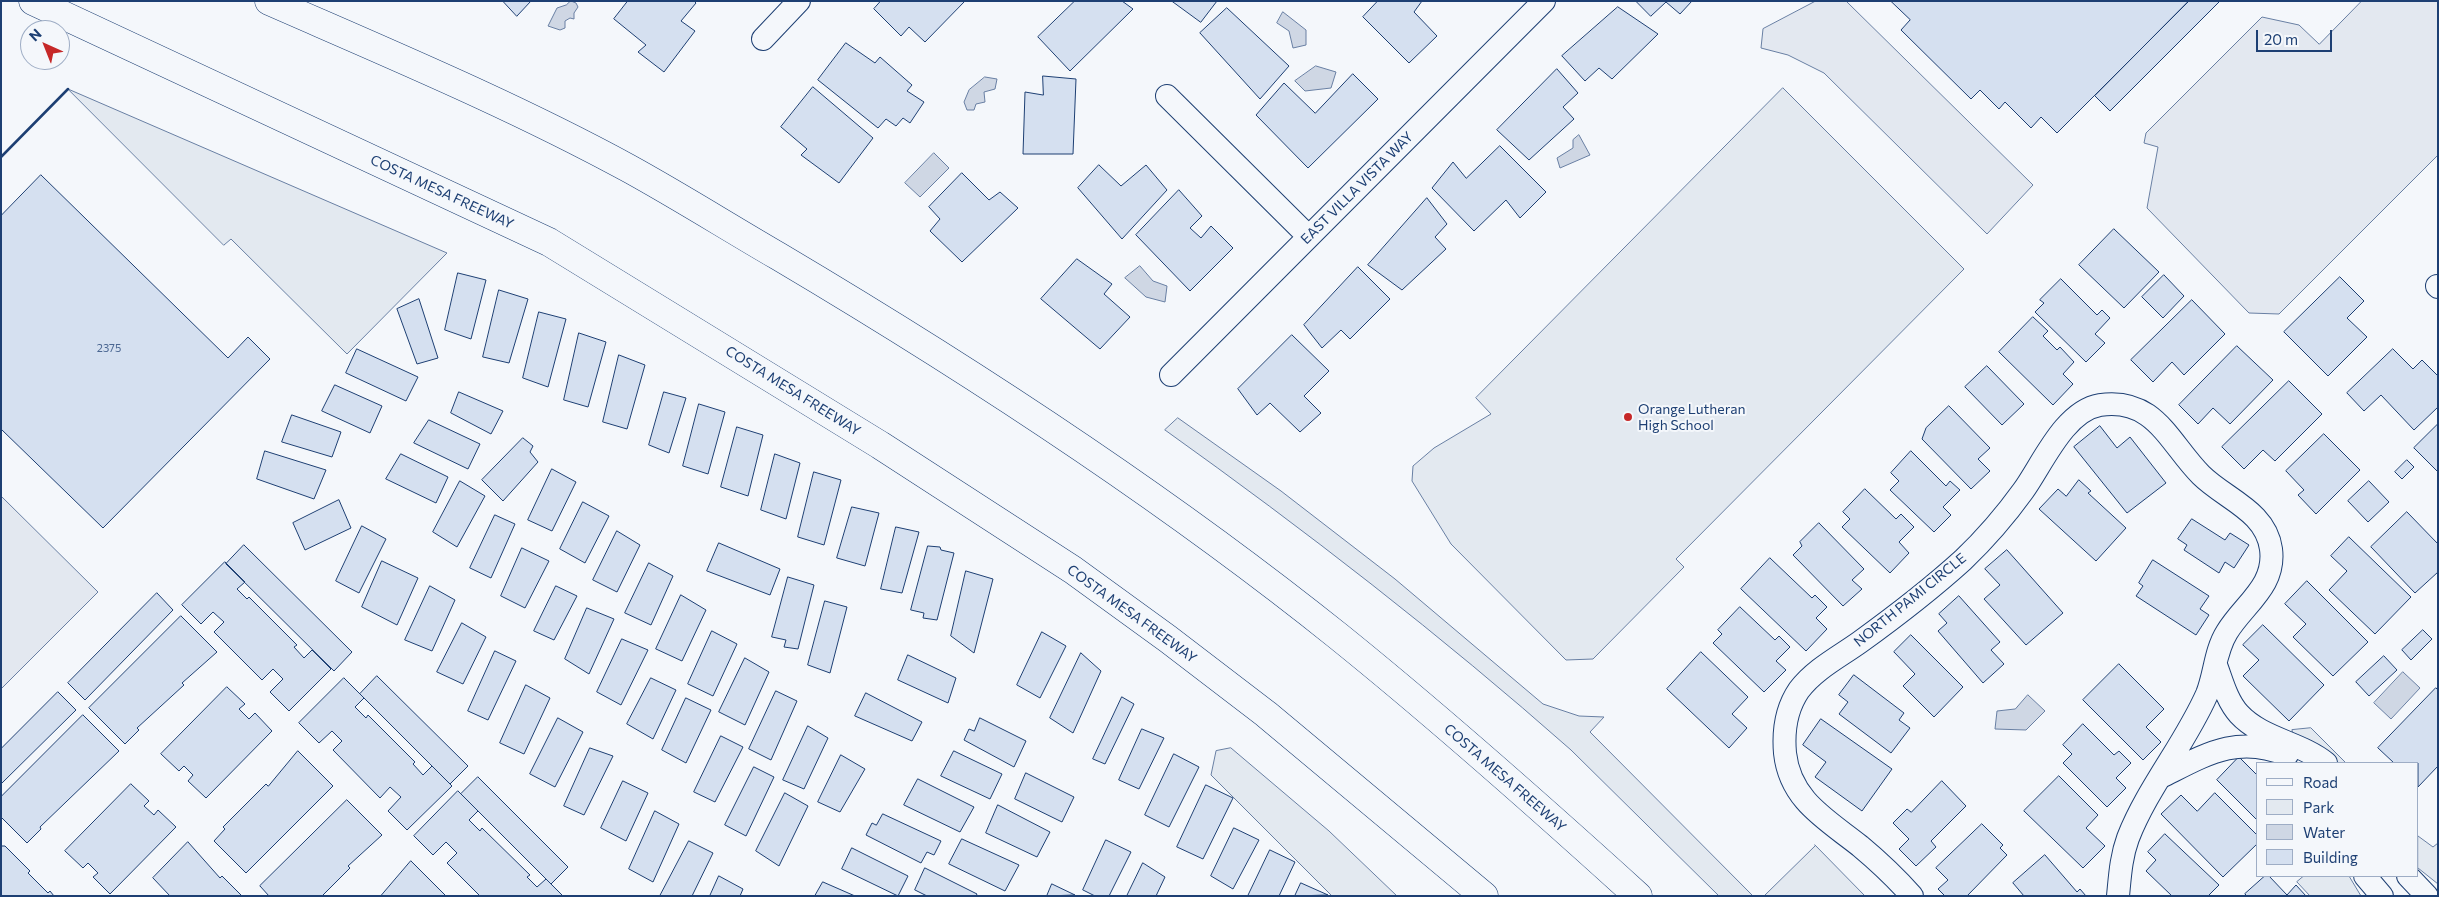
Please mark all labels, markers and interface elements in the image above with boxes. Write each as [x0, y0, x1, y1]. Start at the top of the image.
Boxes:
north arrow [20, 20, 70, 70]
scale bar [2259, 20, 2335, 52]
text: N [25, 25, 45, 44]
text: 20 m [2264, 30, 2298, 48]
street label: EAST VILLA VISTA WAY [1297, 128, 1417, 248]
street label: COSTA MESA FREEWAY [368, 151, 516, 233]
house number: 2375 [97, 341, 121, 355]
street label: COSTA MESA FREEWAY [722, 342, 864, 440]
place label: Orange Lutheran High School [1638, 401, 1746, 434]
marker: Orange Lutheran High School [1622, 411, 1634, 423]
street label: NORTH PAMI CIRCLE [1850, 550, 1970, 650]
street label: COSTA MESA FREEWAY [1064, 561, 1200, 667]
street label: COSTA MESA FREEWAY [1441, 720, 1569, 836]
legend [2256, 762, 2419, 877]
text: Road [2303, 773, 2338, 791]
text: Park [2303, 798, 2334, 816]
text: Water [2303, 823, 2345, 841]
text: Building [2303, 848, 2358, 866]

